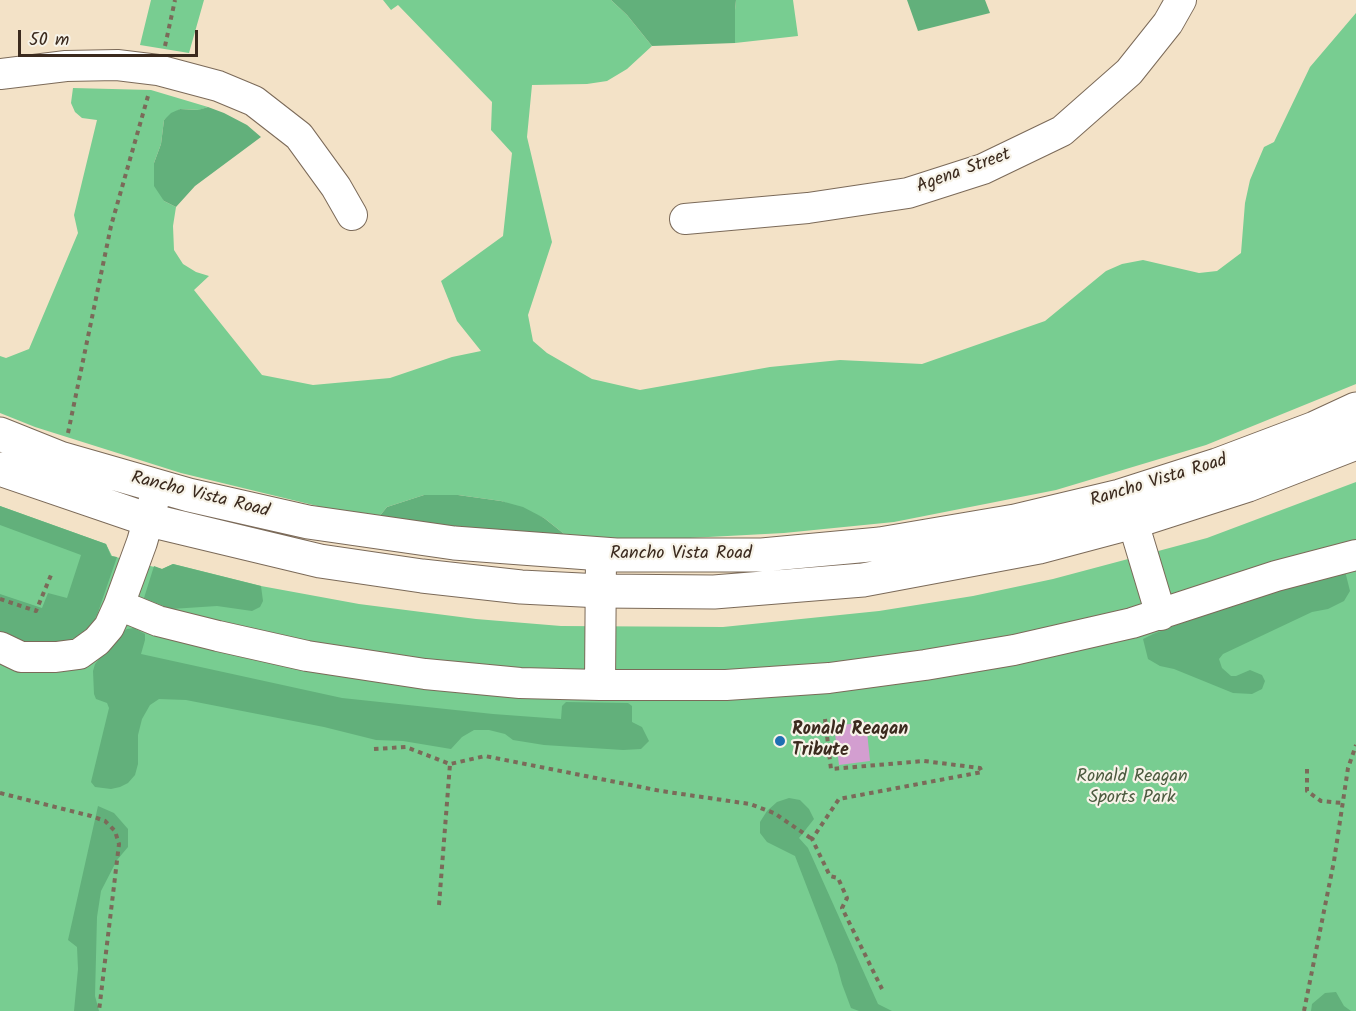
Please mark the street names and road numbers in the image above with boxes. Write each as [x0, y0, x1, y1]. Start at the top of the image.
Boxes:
street label: Agena Street [914, 145, 1014, 199]
street label: Rancho Vista Road [1088, 451, 1230, 513]
street label: Rancho Vista Road [129, 468, 271, 524]
street label: Rancho Vista Road [610, 544, 752, 566]

